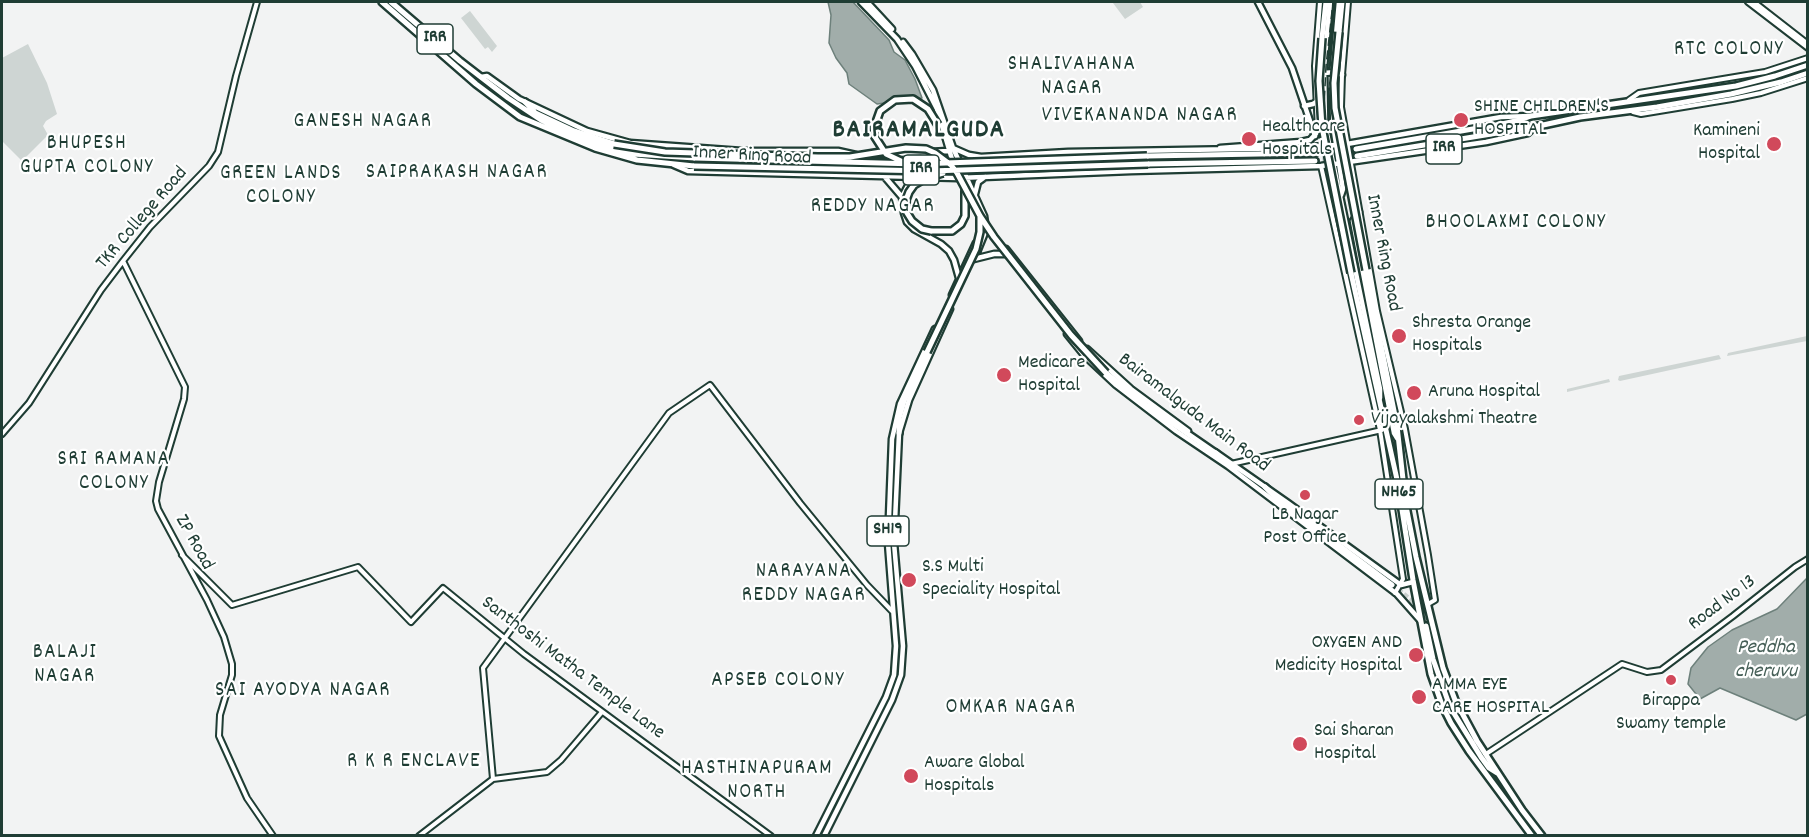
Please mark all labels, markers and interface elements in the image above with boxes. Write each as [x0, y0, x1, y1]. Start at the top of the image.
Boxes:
road number: IRR [417, 24, 453, 54]
district label: RTC COLONY [1674, 38, 1784, 64]
district label: SHALIVAHANA NAGAR [1008, 53, 1136, 103]
place label: SHINE CHILDREN'S HOSPITAL [1474, 96, 1609, 143]
district label: VIVEKANANDA NAGAR [1042, 104, 1238, 130]
district label: GANESH NAGAR [294, 110, 432, 136]
marker: SHINE CHILDREN'S HOSPITAL [1452, 111, 1470, 129]
district label: BAIRAMALGUDA [833, 116, 1005, 148]
place label: Healthcare Hospitals [1262, 116, 1345, 163]
place label: Kamineni Hospital [1693, 120, 1760, 167]
marker: Healthcare Hospitals [1240, 130, 1258, 148]
district label: BHUPESH GUPTA COLONY [20, 132, 154, 182]
road number: IRR [1426, 134, 1462, 164]
marker: Kamineni Hospital [1765, 135, 1783, 153]
street label: Inner Ring Road [692, 142, 812, 172]
road number: IRR [903, 155, 939, 185]
district label: SAIPRAKASH NAGAR [366, 161, 548, 187]
district label: GREEN LANDS COLONY [220, 162, 342, 212]
street label: TKR College Road [92, 163, 194, 275]
street label: Inner Ring Road [1359, 192, 1405, 314]
district label: REDDY NAGAR [811, 195, 935, 221]
district label: BHOOLAXMI COLONY [1425, 211, 1607, 237]
place label: Shresta Orange Hospitals [1412, 312, 1531, 359]
marker: Shresta Orange Hospitals [1390, 327, 1408, 345]
street label: Bairamalguda Main Road [1112, 349, 1274, 479]
place label: Medicare Hospital [1018, 352, 1085, 399]
marker: Medicare Hospital [995, 366, 1013, 384]
place label: Aruna Hospital [1428, 381, 1540, 405]
marker: Aruna Hospital [1405, 384, 1423, 402]
place label: Vijayalakshmi Theatre [1371, 408, 1537, 432]
marker: Vijayalakshmi Theatre [1352, 413, 1366, 427]
district label: SRI RAMANA COLONY [57, 448, 171, 498]
road number: NH65 [1375, 479, 1423, 509]
marker: LB Nagar Post Office [1298, 488, 1312, 502]
place label: LB Nagar Post Office [1263, 504, 1347, 551]
street label: ZP Road [168, 511, 218, 575]
road number: SH19 [867, 516, 909, 546]
place label: S.S Multi Speciality Hospital [922, 556, 1060, 603]
district label: NARAYANA REDDY NAGAR [742, 560, 866, 610]
marker: S.S Multi Speciality Hospital [900, 571, 918, 589]
street label: Road No 13 [1684, 571, 1762, 637]
street label: Santhoshi Matha Temple Lane [475, 592, 669, 746]
place label: OXYGEN AND Medicity Hospital [1275, 632, 1402, 679]
water label: Peddha cheruvu [1735, 636, 1797, 686]
district label: BALAJI NAGAR [33, 641, 97, 691]
marker: OXYGEN AND Medicity Hospital [1407, 646, 1425, 664]
district label: APSEB COLONY [711, 669, 845, 695]
marker: Birappa Swamy temple [1664, 673, 1678, 687]
place label: AMMA EYE CARE HOSPITAL [1432, 674, 1549, 721]
district label: SAI AYODYA NAGAR [215, 679, 391, 705]
marker: AMMA EYE CARE HOSPITAL [1410, 688, 1428, 706]
place label: Birappa Swamy temple [1616, 690, 1726, 737]
district label: OMKAR NAGAR [945, 696, 1077, 722]
place label: Sai Sharan Hospital [1314, 720, 1394, 767]
marker: Sai Sharan Hospital [1291, 735, 1309, 753]
district label: R K R ENCLAVE [347, 750, 481, 776]
place label: Aware Global Hospitals [924, 752, 1025, 799]
district label: HASTHINAPURAM NORTH [681, 757, 833, 807]
marker: Aware Global Hospitals [902, 767, 920, 785]

